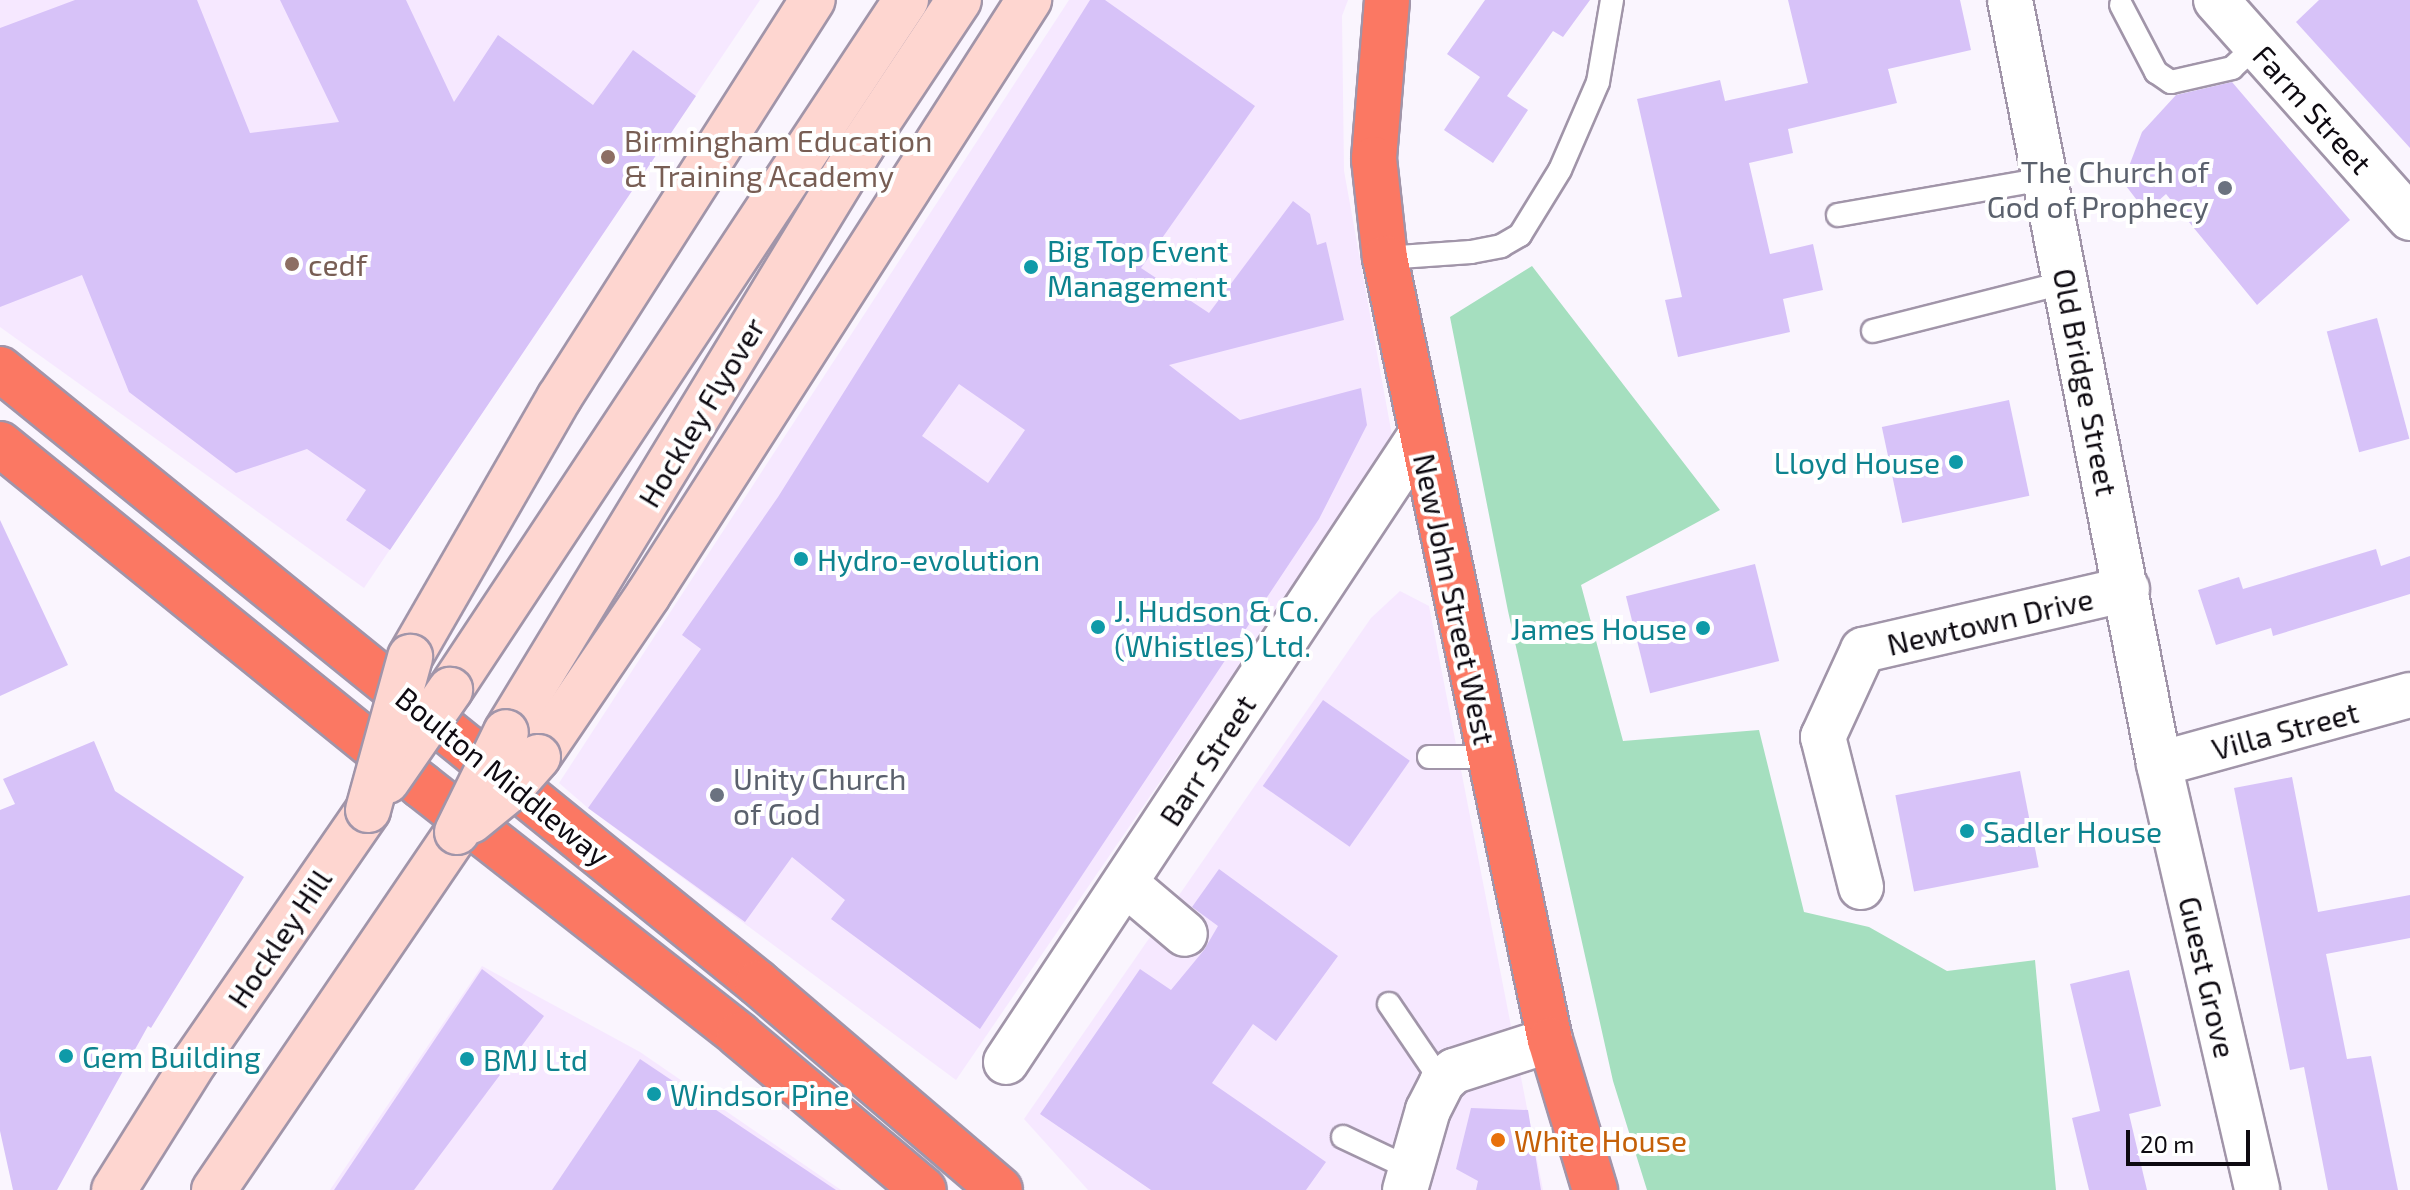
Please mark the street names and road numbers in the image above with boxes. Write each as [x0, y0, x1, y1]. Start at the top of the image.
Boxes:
street label: Farm Street [2246, 37, 2380, 181]
street label: Old Bridge Street [2046, 265, 2126, 499]
street label: Hockley Flyover [630, 310, 772, 514]
street label: New John Street West [1406, 449, 1504, 749]
street label: Newtown Drive [1883, 580, 2097, 662]
street label: Boulton Middleway [389, 679, 617, 873]
street label: Barr Street [1151, 688, 1263, 832]
street label: Villa Street [2208, 693, 2362, 767]
street label: Hockley Hill [219, 862, 339, 1014]
street label: Guest Grove [2172, 893, 2244, 1061]

